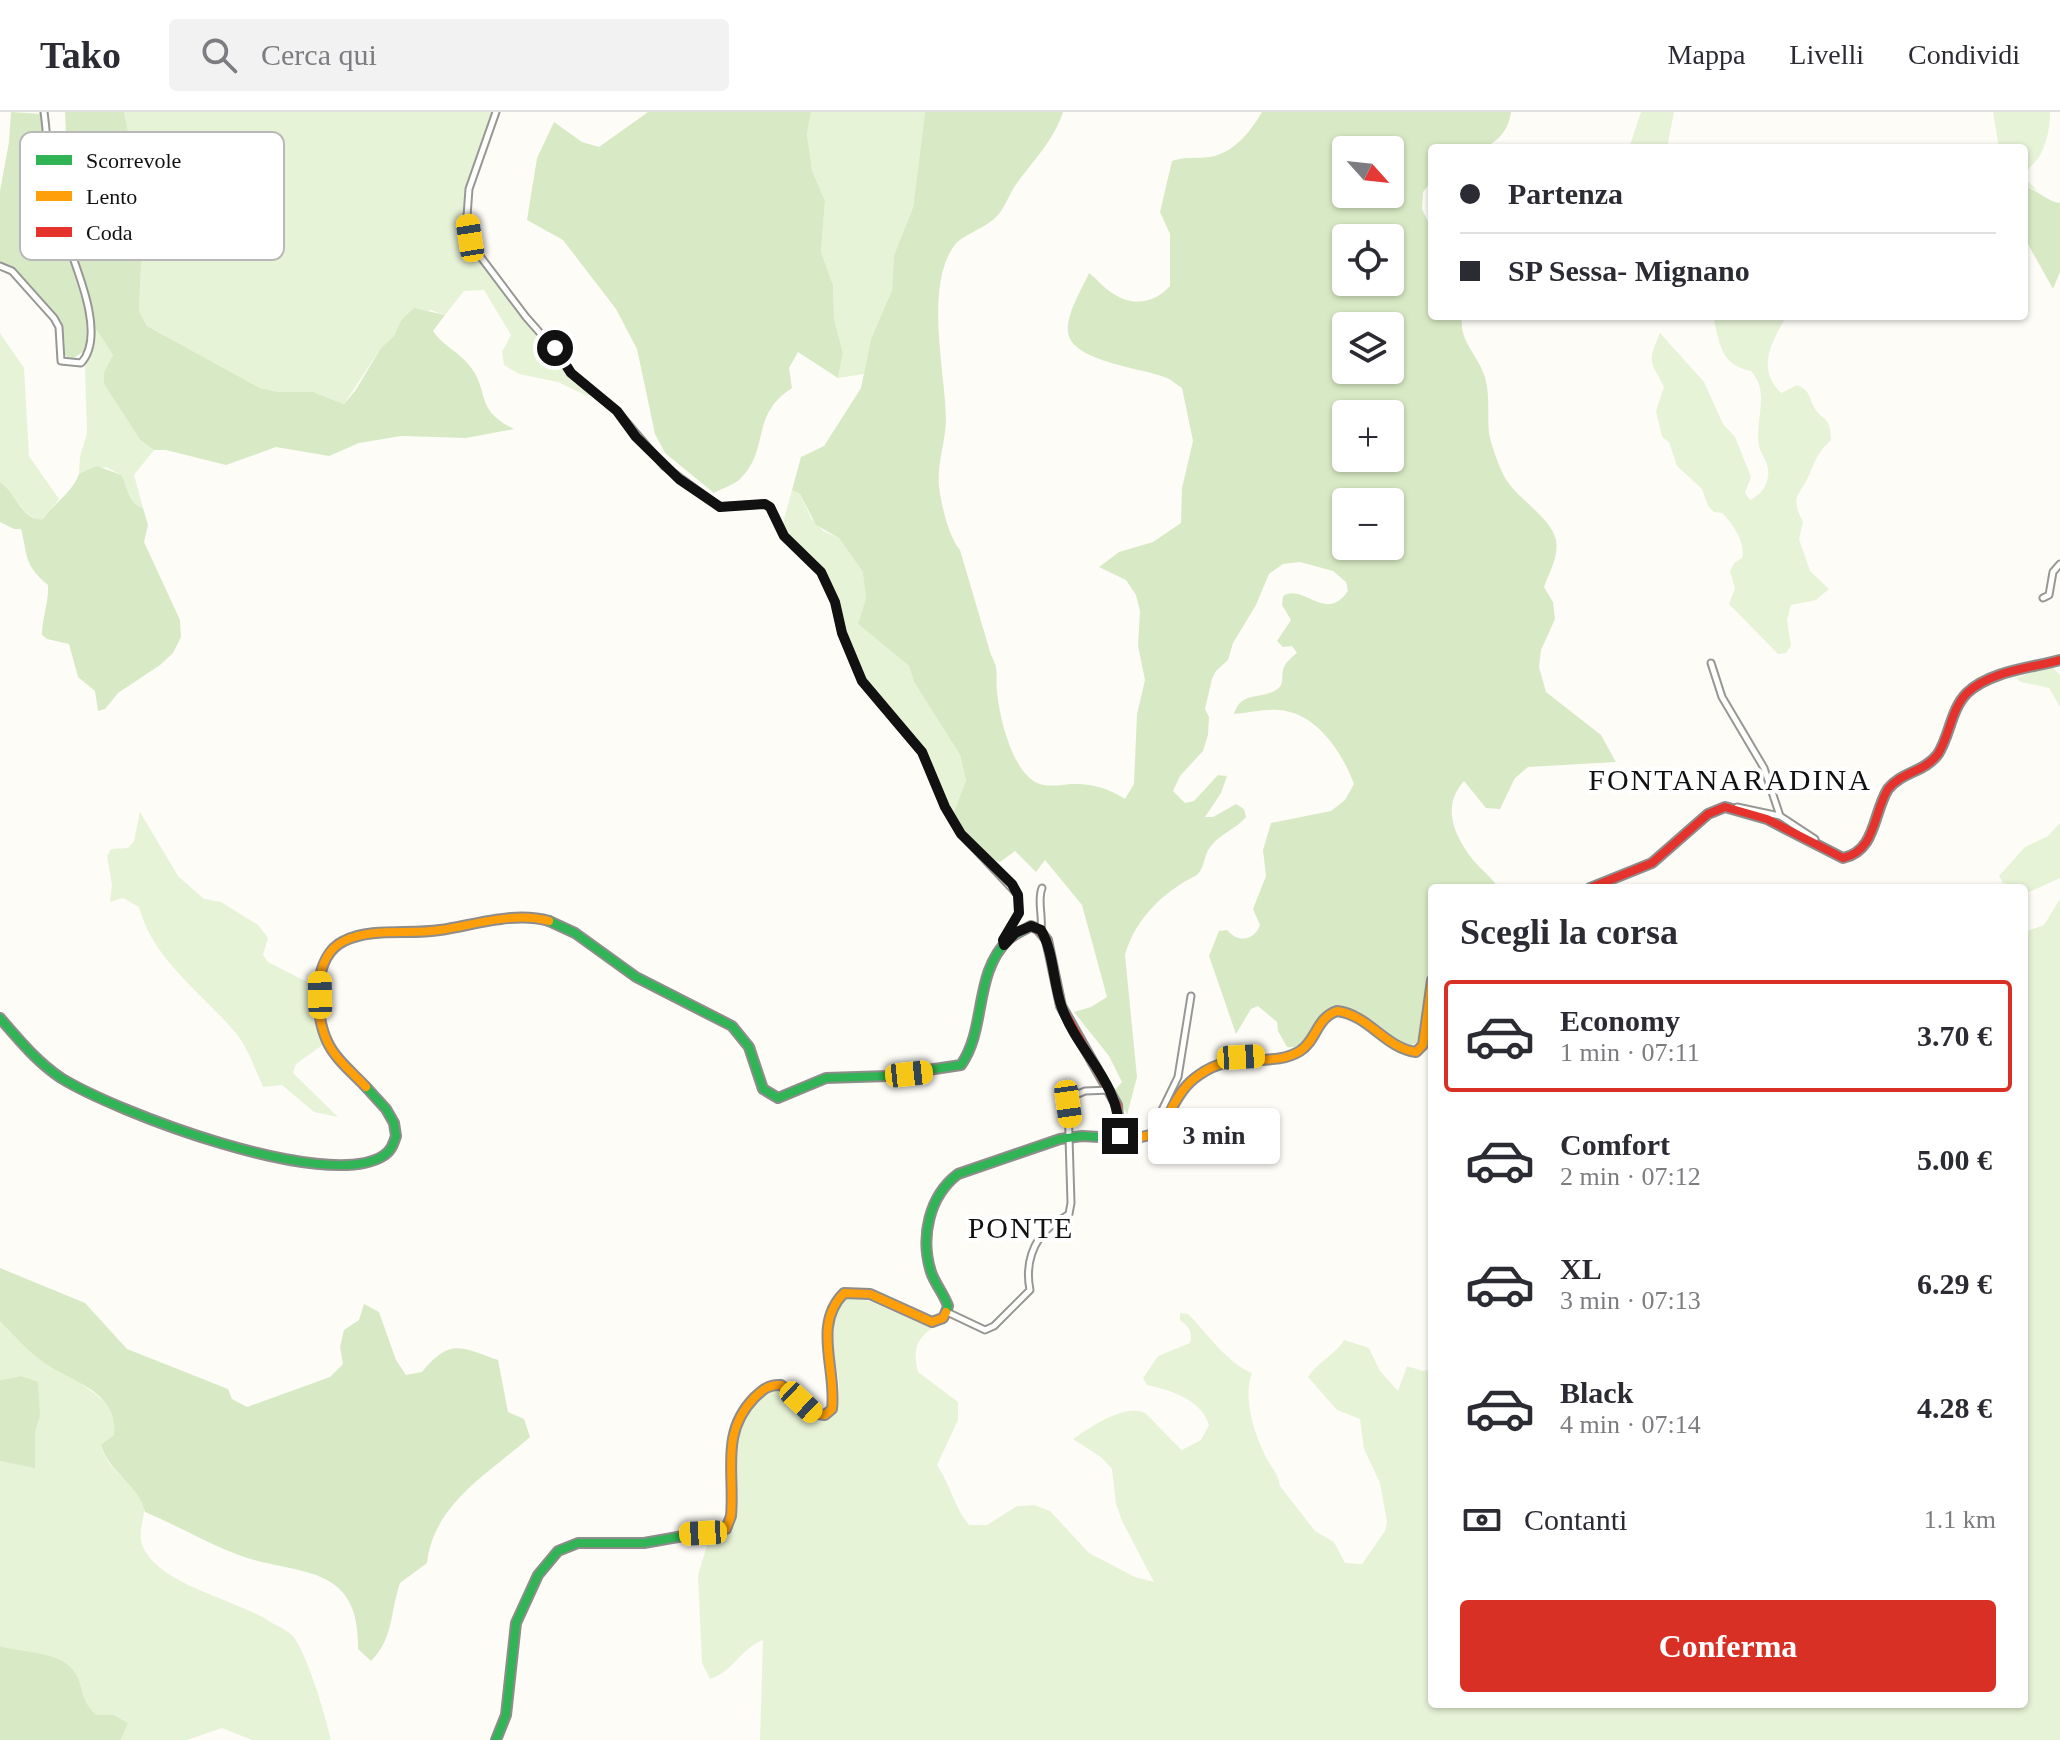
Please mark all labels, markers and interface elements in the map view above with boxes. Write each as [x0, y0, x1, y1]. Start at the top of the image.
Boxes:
search box [169, 19, 729, 91]
icon: search [197, 33, 241, 77]
text: Tako [40, 34, 121, 76]
text: Cerca qui [261, 38, 377, 71]
text: Mappa [1668, 39, 1745, 70]
text: Livelli [1789, 39, 1864, 70]
text: Condividi [1908, 39, 2020, 70]
legend [20, 132, 284, 260]
north arrow [1332, 136, 1404, 208]
map controls [1332, 136, 1404, 560]
text: Scorrevole [86, 148, 181, 173]
text: Partenza [1508, 177, 1623, 210]
text: Lento [86, 184, 137, 209]
car [454, 212, 486, 264]
text: Coda [86, 220, 133, 245]
button: locate [1332, 224, 1404, 296]
text: SP Sessa- Mignano [1508, 254, 1750, 287]
button: layers [1332, 312, 1404, 384]
route start [537, 330, 573, 366]
button: + [1332, 400, 1404, 472]
button: − [1332, 488, 1404, 560]
district label: FONTANARADINA [1588, 763, 1872, 796]
text: Scegli la corsa [1460, 912, 1678, 952]
car [308, 971, 332, 1019]
icon: car [1464, 1000, 1536, 1072]
text: Economy [1560, 1004, 1680, 1037]
text: 3.70 € [1917, 1019, 1992, 1052]
text: 1 min · 07:11 [1560, 1038, 1700, 1067]
car [1216, 1044, 1266, 1070]
car [884, 1060, 934, 1088]
car [1053, 1079, 1083, 1129]
callout: 3 min [1148, 1108, 1280, 1164]
route end [1102, 1118, 1138, 1154]
text: 3 min [1183, 1121, 1245, 1150]
icon: car [1464, 1124, 1536, 1196]
text: Comfort [1560, 1128, 1670, 1161]
text: 5.00 € [1917, 1143, 1992, 1176]
text: 2 min · 07:12 [1560, 1162, 1701, 1191]
district label: PONTE [968, 1211, 1074, 1244]
icon: car [1464, 1248, 1536, 1320]
text: XL [1560, 1252, 1602, 1285]
text: 6.29 € [1917, 1267, 1992, 1300]
text: 3 min · 07:13 [1560, 1286, 1701, 1315]
icon: car [1464, 1372, 1536, 1444]
text: Black [1560, 1376, 1633, 1409]
car [775, 1377, 827, 1427]
text: 4.28 € [1917, 1391, 1992, 1424]
text: 4 min · 07:14 [1560, 1410, 1701, 1439]
icon: cash [1460, 1498, 1504, 1542]
text: Contanti [1524, 1503, 1627, 1536]
text: 1.1 km [1924, 1505, 1996, 1534]
car [678, 1520, 728, 1546]
button: Conferma [1460, 1600, 1996, 1692]

